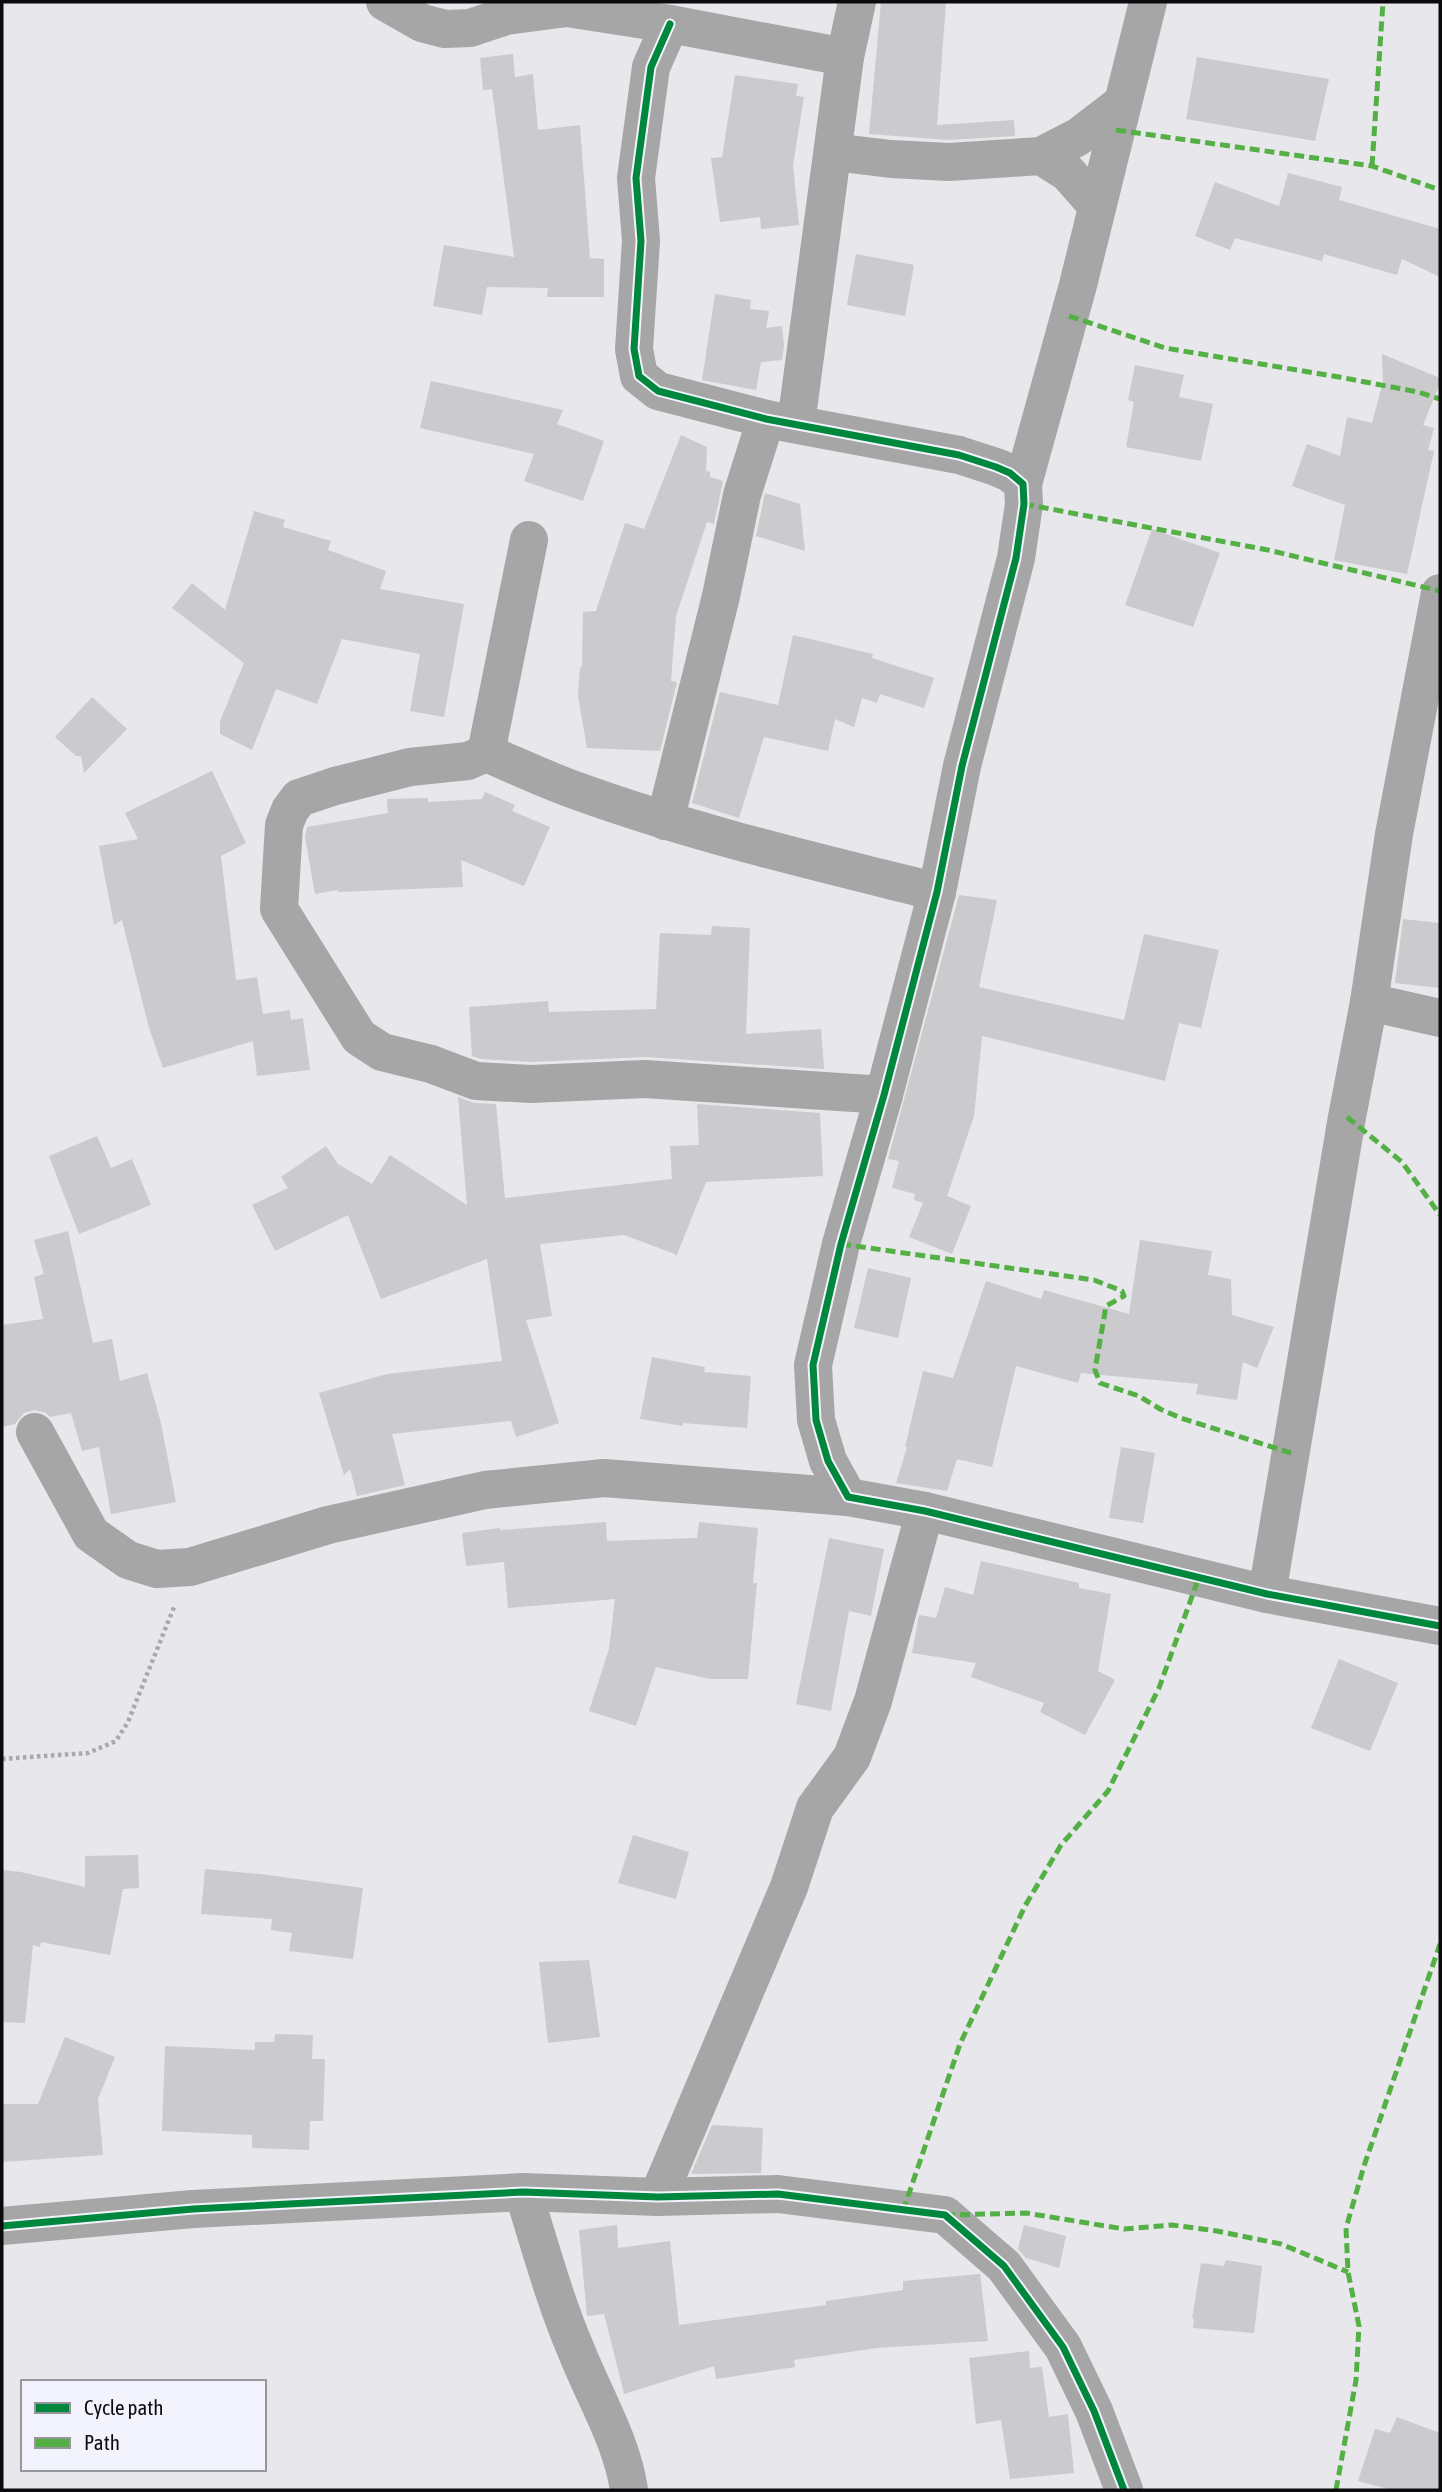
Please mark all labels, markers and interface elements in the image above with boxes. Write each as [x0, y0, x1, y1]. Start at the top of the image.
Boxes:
legend [21, 2380, 266, 2471]
text: Cycle path [84, 2395, 163, 2419]
text: Path [84, 2430, 120, 2454]

